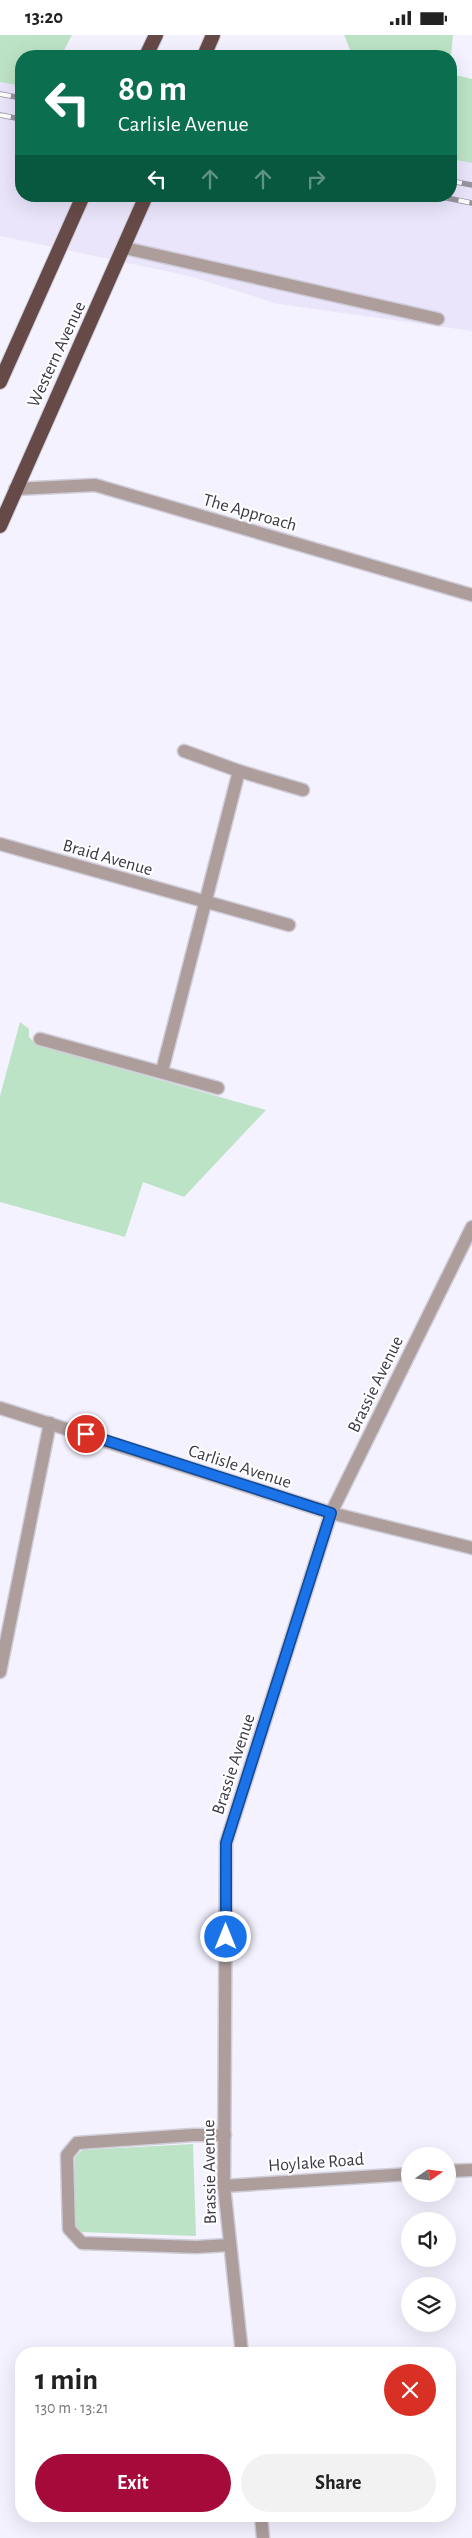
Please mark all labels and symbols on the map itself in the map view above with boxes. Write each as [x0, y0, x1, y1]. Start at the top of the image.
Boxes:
street label: Western Avenue [25, 299, 89, 410]
street label: The Approach [201, 491, 299, 535]
street label: Braid Avenue [61, 837, 155, 879]
street label: Brassie Avenue [345, 1333, 407, 1436]
pin [65, 1413, 107, 1455]
street label: Carlisle Avenue [186, 1442, 293, 1492]
street label: Brassie Avenue [209, 1712, 259, 1817]
position arrow [199, 1910, 251, 1962]
street label: Brassie Avenue [200, 2119, 220, 2225]
north arrow [401, 2147, 456, 2203]
street label: Hoylake Road [268, 2151, 365, 2175]

